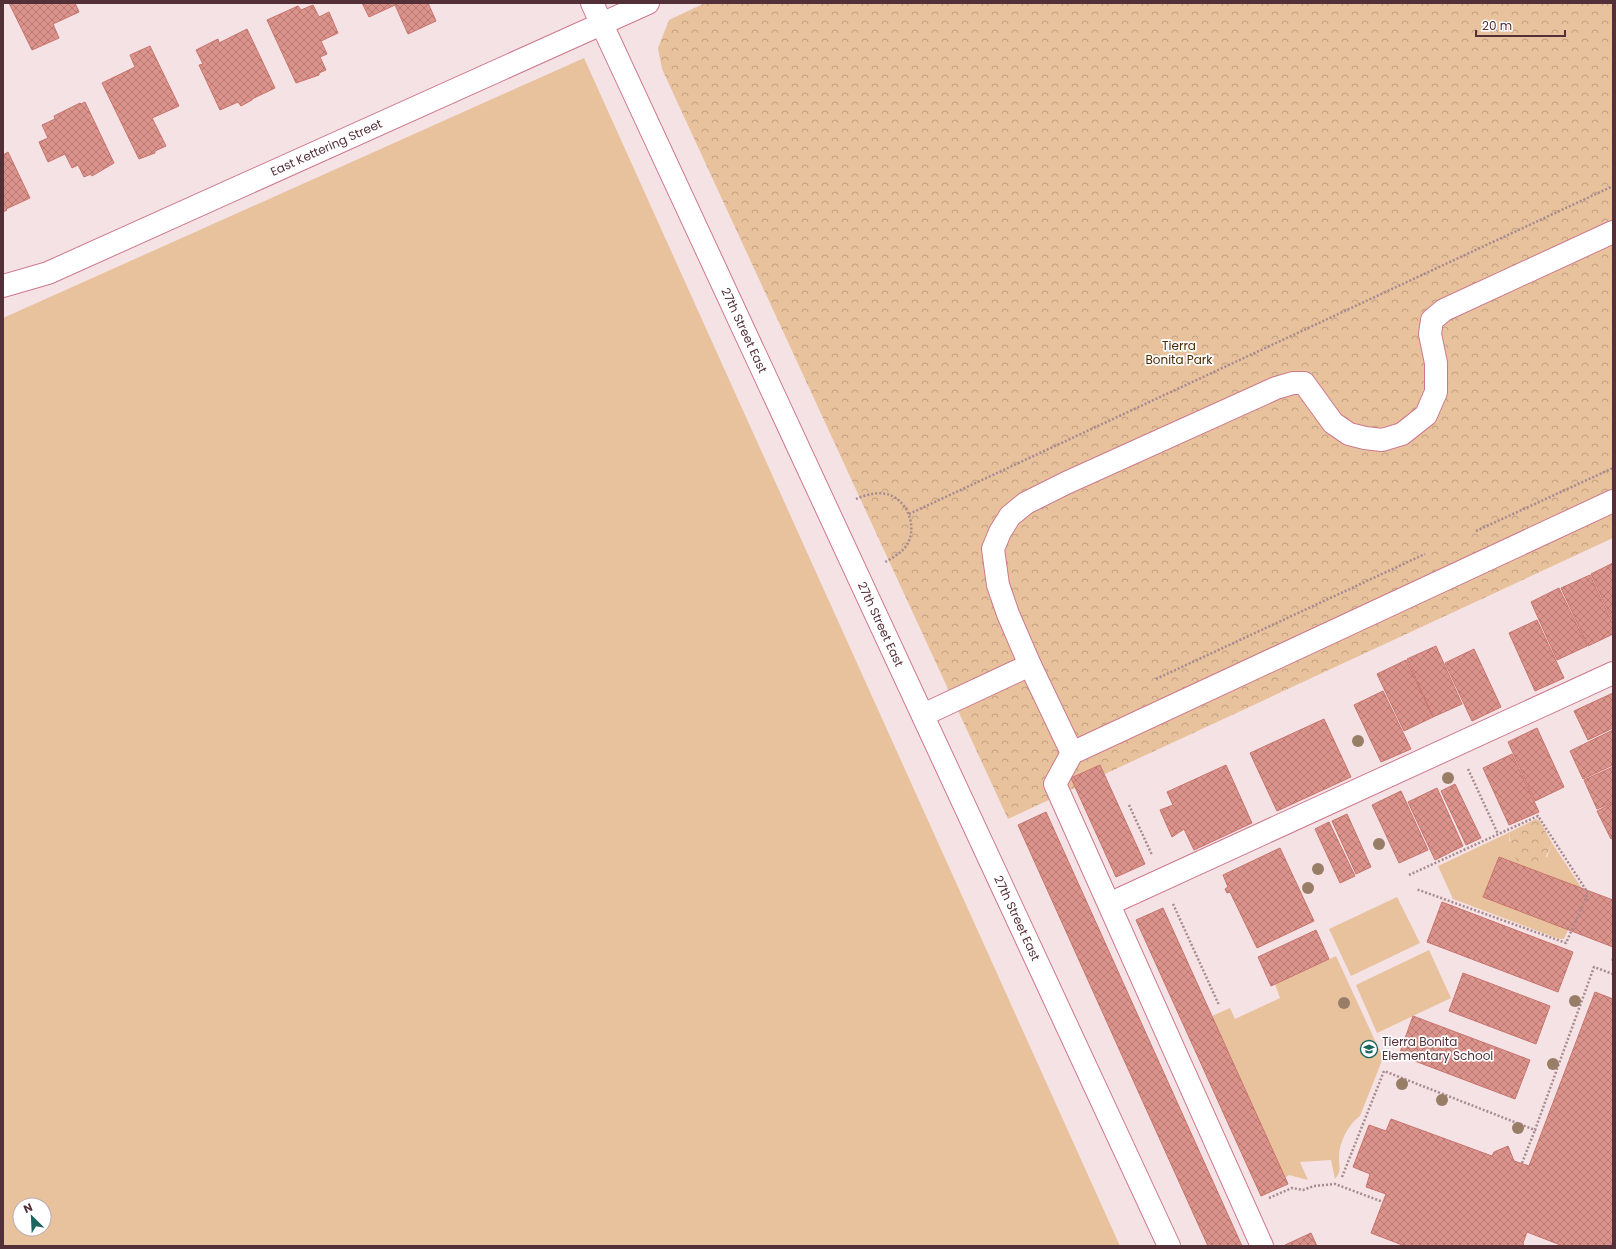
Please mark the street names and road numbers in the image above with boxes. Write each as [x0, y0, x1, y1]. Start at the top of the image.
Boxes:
street label: East Kettering Street [268, 115, 385, 180]
street label: 27th Street East [717, 285, 772, 376]
street label: 27th Street East [854, 579, 908, 669]
street label: 27th Street East [990, 873, 1044, 963]

